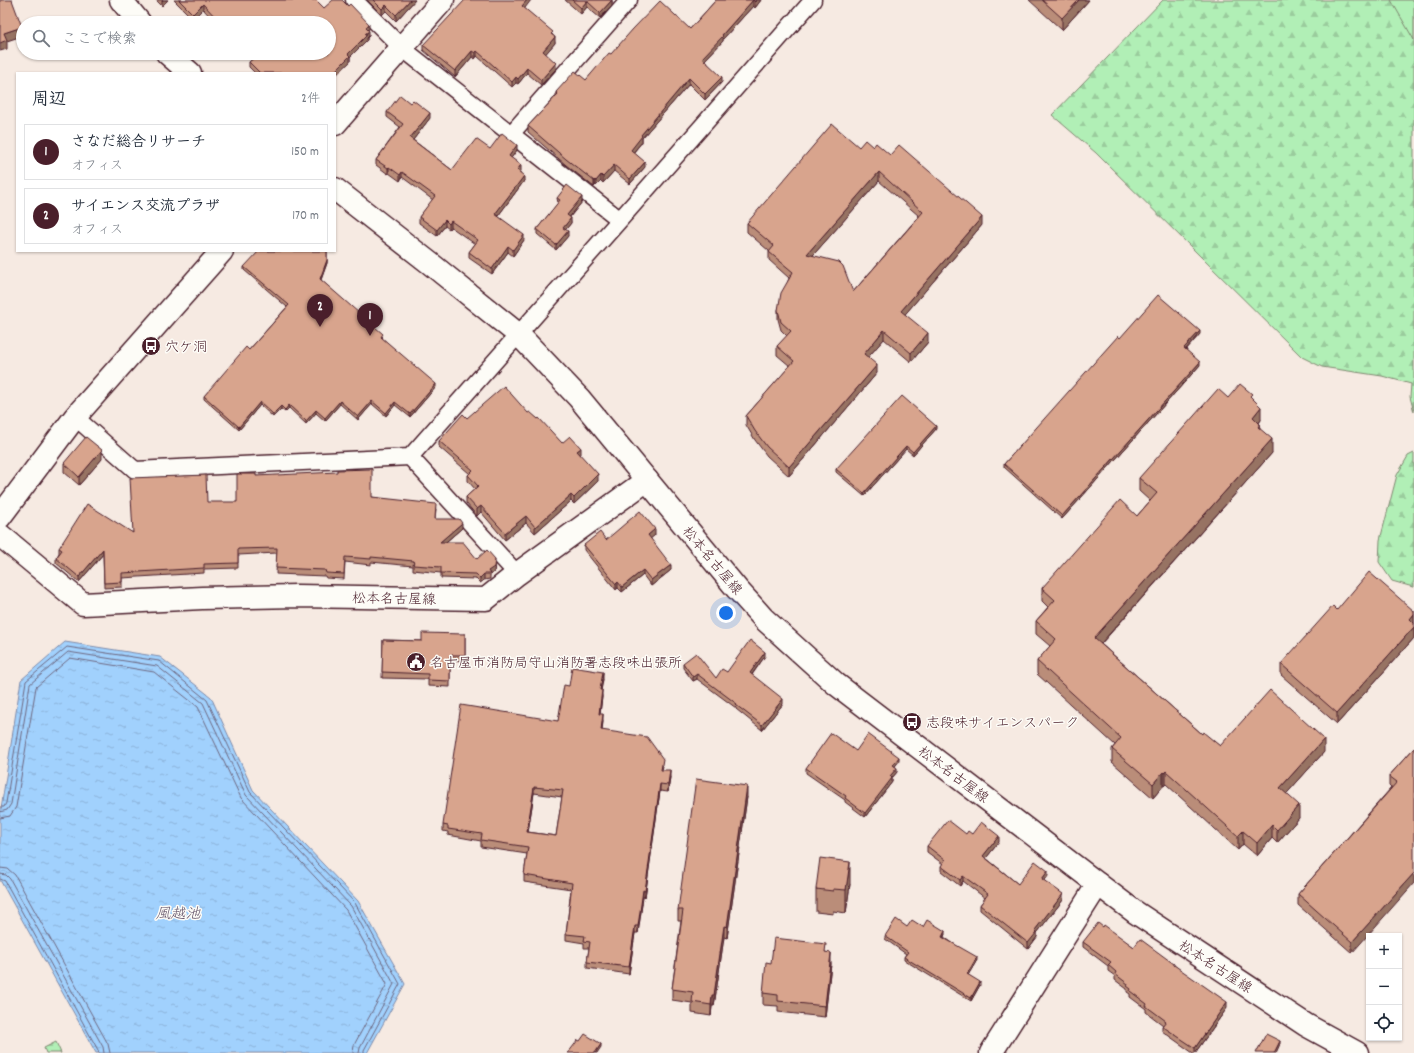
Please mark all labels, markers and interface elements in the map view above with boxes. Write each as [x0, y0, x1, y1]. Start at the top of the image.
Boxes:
search box [16, 16, 336, 60]
icon: search [30, 27, 52, 49]
text: ここで検索 [62, 29, 137, 51]
text: 周辺 [32, 89, 66, 113]
text: 2件 [301, 90, 320, 109]
text: さなだ総合リサーチ [71, 132, 206, 154]
text: 1 [45, 143, 47, 162]
text: 150 m [291, 143, 319, 162]
text: オフィス [71, 157, 123, 176]
text: サイエンス交流プラザ [71, 196, 220, 218]
text: 2 [43, 207, 49, 226]
text: 170 m [292, 207, 319, 226]
text: オフィス [71, 221, 123, 240]
pin: 2 [307, 294, 333, 327]
pin: 1 [357, 303, 383, 336]
bus stop icon: 穴ケ洞 [140, 335, 162, 357]
place label: 穴ケ洞 [165, 338, 207, 358]
street label: 松本名古屋線 [677, 523, 746, 600]
street label: 松本名古屋線 [352, 589, 436, 611]
your location [716, 603, 736, 623]
public building icon: 名古屋市消防局守山消防署志段味出張所 [405, 651, 427, 673]
place label: 名古屋市消防局守山消防署志段味出張所 [430, 654, 682, 674]
bus stop icon: 志段味サイエンスパーク [901, 711, 923, 733]
place label: 志段味サイエンスパーク [926, 714, 1079, 734]
street label: 松本名古屋線 [913, 742, 992, 809]
water label: 風越池 [155, 904, 201, 926]
map controls [1366, 933, 1402, 1041]
button: + [1366, 933, 1402, 969]
street label: 松本名古屋線 [1174, 936, 1256, 999]
button: − [1366, 969, 1402, 1005]
button: locate [1366, 1005, 1402, 1041]

